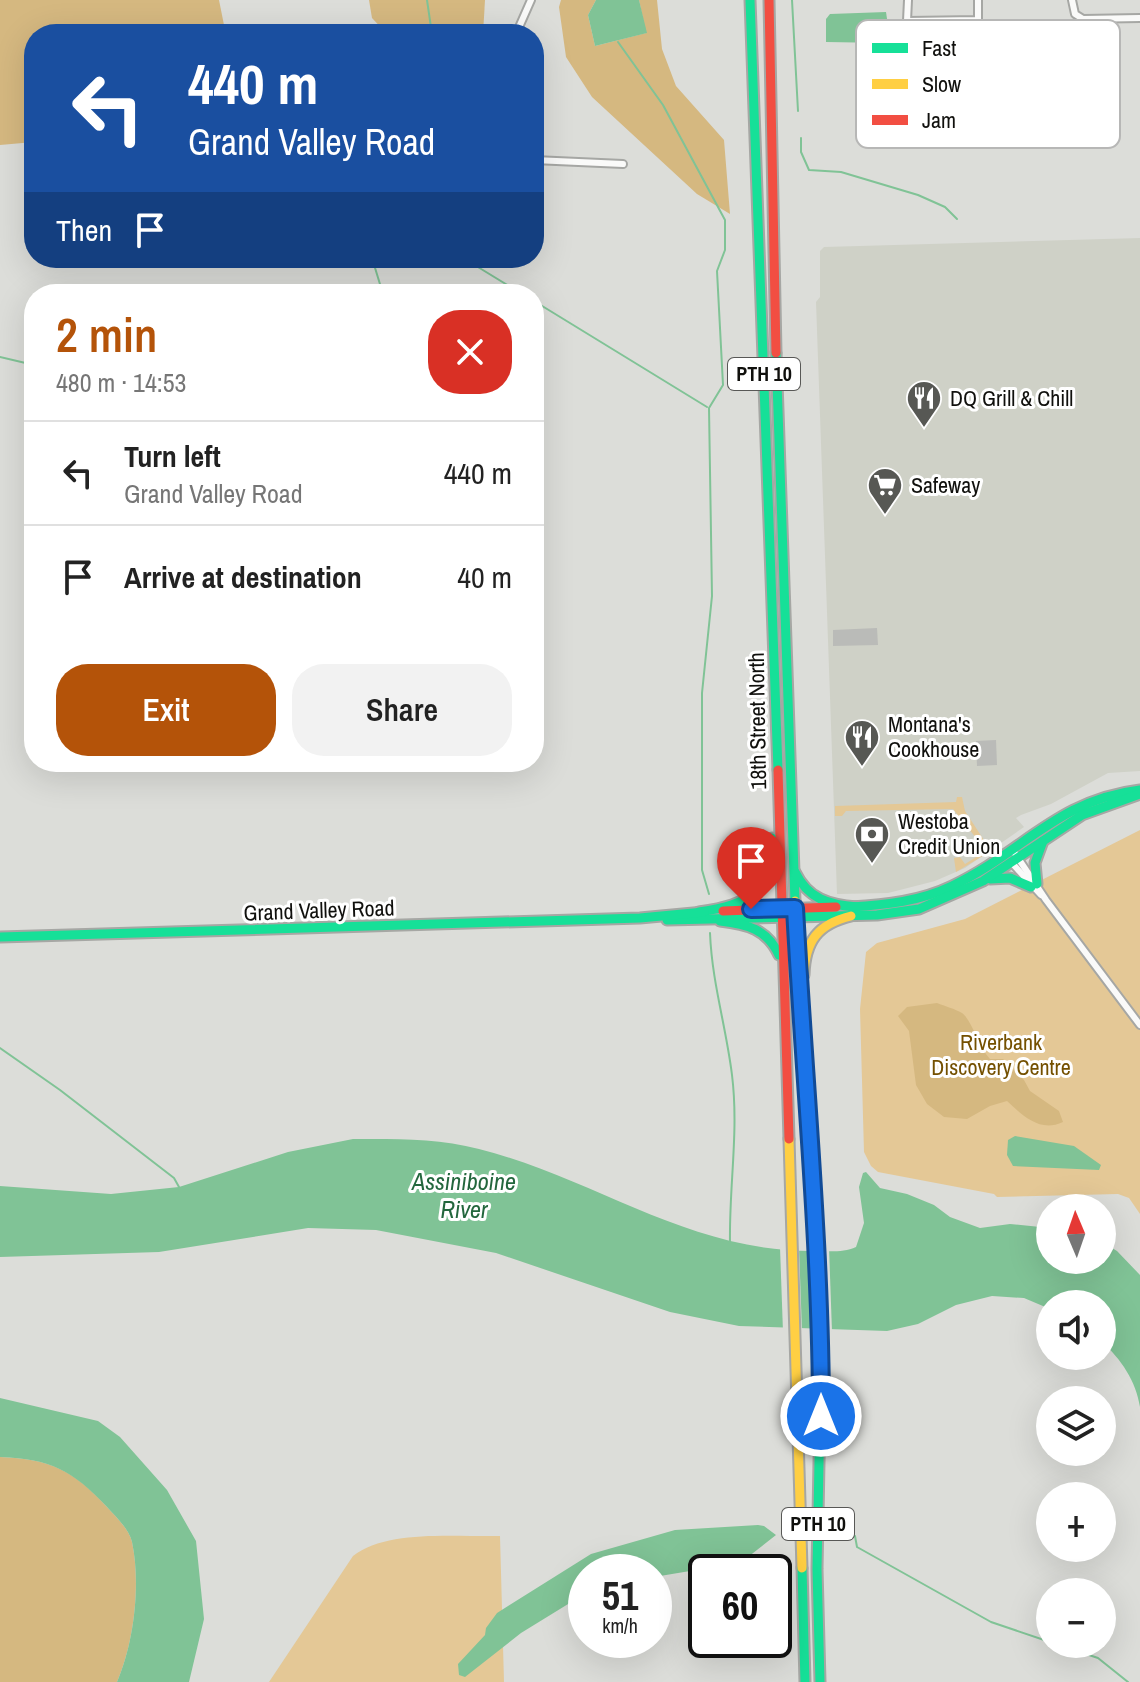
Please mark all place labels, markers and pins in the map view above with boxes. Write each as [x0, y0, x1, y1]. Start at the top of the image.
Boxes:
restaurant icon: DQ Grill & Chill [905, 379, 943, 429]
place label: DQ Grill & Chill [950, 383, 1073, 413]
supermarket icon: Safeway [866, 466, 904, 516]
place label: Safeway [911, 470, 980, 500]
place label: Montana's Cookhouse [888, 709, 979, 764]
restaurant icon: Montana's Cookhouse [843, 718, 881, 768]
place label: Westoba Credit Union [898, 806, 1000, 861]
bank icon: Westoba Credit Union [853, 815, 891, 865]
pin [717, 827, 785, 909]

